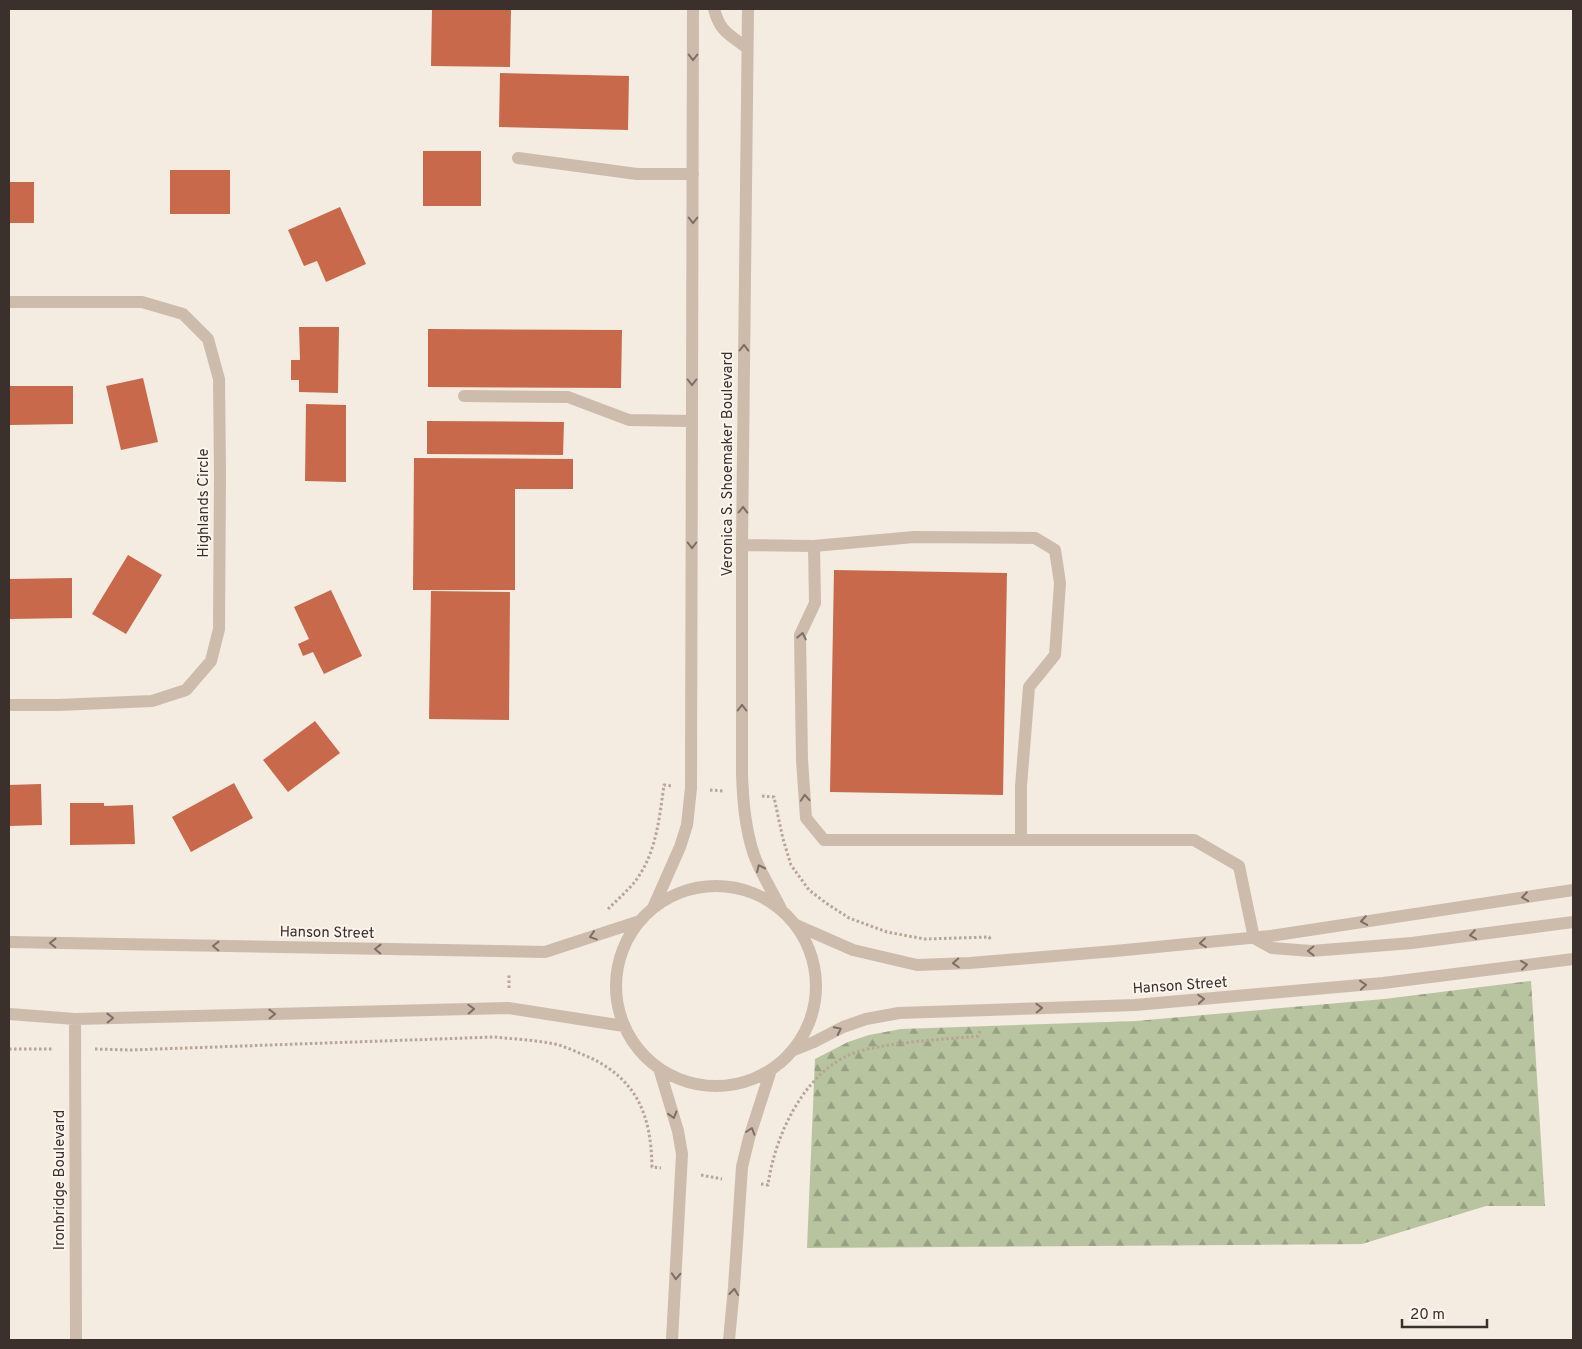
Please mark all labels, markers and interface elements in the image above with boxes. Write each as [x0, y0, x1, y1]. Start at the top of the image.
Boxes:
one-way arrow [688, 54, 698, 62]
one-way arrow [688, 216, 698, 224]
one-way arrow [739, 343, 749, 351]
street label: Veronica S. Shoemaker Boulevard [719, 351, 738, 577]
one-way arrow [687, 379, 697, 387]
street label: Highlands Circle [195, 448, 214, 558]
one-way arrow [738, 506, 748, 514]
one-way arrow [687, 542, 697, 549]
one-way arrow [796, 631, 807, 640]
one-way arrow [737, 703, 747, 711]
one-way arrow [800, 793, 811, 801]
one-way arrow [756, 864, 766, 873]
one-way arrow [1521, 891, 1529, 902]
one-way arrow [1360, 916, 1369, 926]
street label: Hanson Street [279, 923, 375, 944]
one-way arrow [1469, 929, 1477, 939]
one-way arrow [590, 930, 598, 940]
one-way arrow [1199, 937, 1207, 948]
one-way arrow [49, 938, 56, 948]
one-way arrow [211, 941, 219, 951]
one-way arrow [374, 944, 382, 954]
one-way arrow [1307, 945, 1315, 956]
one-way arrow [951, 958, 959, 969]
one-way arrow [1521, 960, 1529, 971]
street label: Hanson Street [1132, 974, 1228, 999]
one-way arrow [1359, 980, 1367, 991]
one-way arrow [1198, 994, 1206, 1005]
one-way arrow [1036, 1003, 1043, 1013]
one-way arrow [468, 1004, 475, 1014]
one-way arrow [269, 1009, 277, 1019]
one-way arrow [106, 1013, 114, 1023]
one-way arrow [833, 1026, 842, 1036]
street label: Ironbridge Boulevard [51, 1110, 70, 1250]
one-way arrow [668, 1110, 678, 1119]
one-way arrow [746, 1127, 756, 1135]
one-way arrow [670, 1273, 681, 1281]
one-way arrow [728, 1287, 739, 1295]
scale bar [1402, 1296, 1487, 1328]
text: 20 m [1410, 1306, 1445, 1325]

